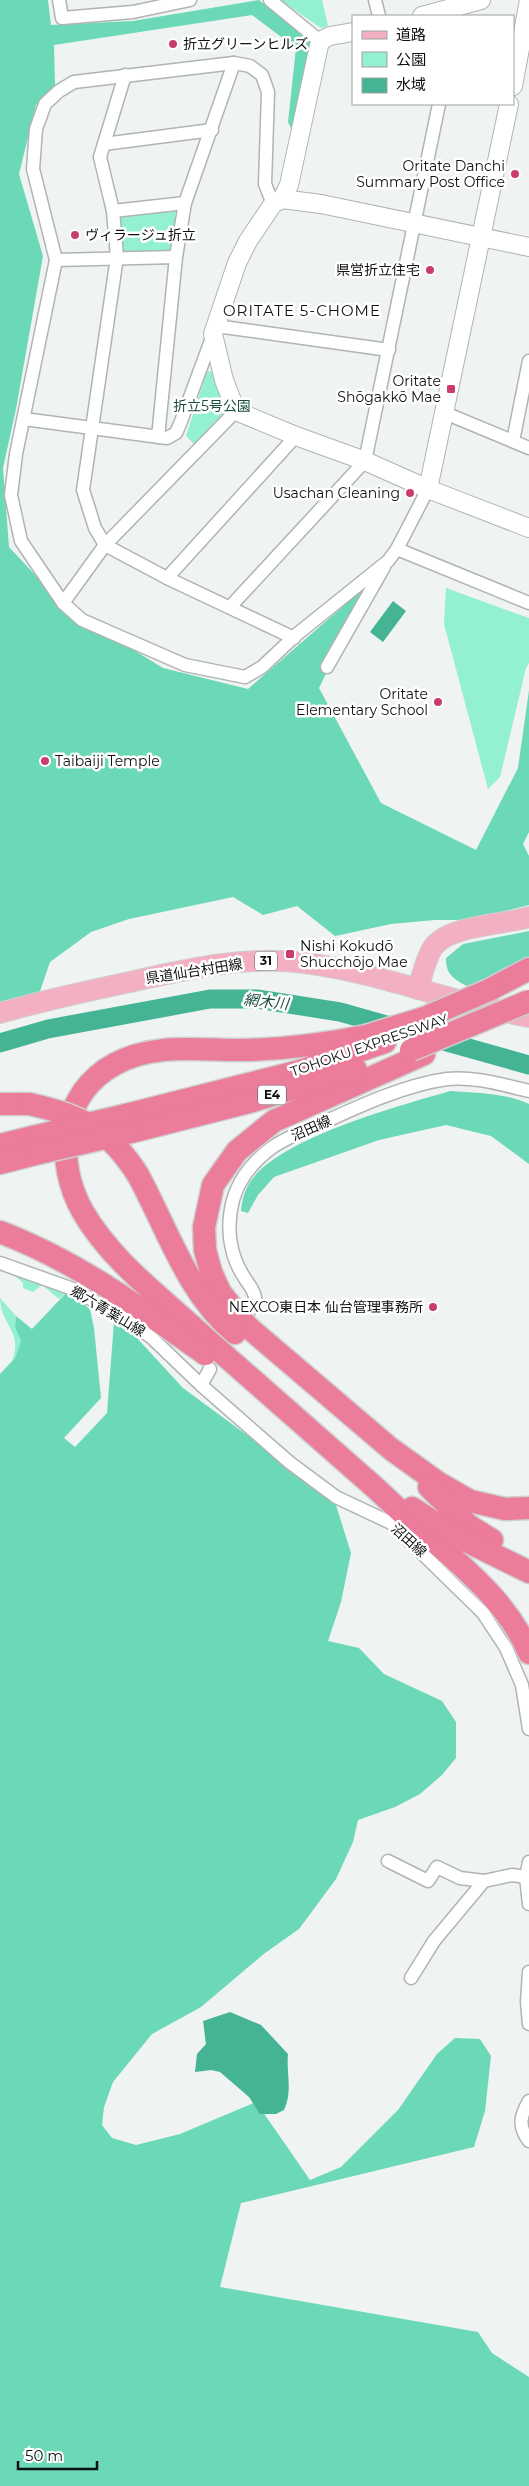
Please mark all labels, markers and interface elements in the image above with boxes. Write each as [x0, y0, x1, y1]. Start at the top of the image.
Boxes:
legend [352, 15, 514, 105]
text: 道路 [396, 25, 426, 44]
place label: 折立グリーンヒルズ [183, 35, 308, 53]
marker: 折立グリーンヒルズ [167, 38, 179, 50]
text: 公園 [396, 50, 426, 69]
text: 水域 [396, 75, 426, 94]
place label: Oritate Danchi Summary Post Office [356, 157, 505, 191]
marker: Oritate Danchi Summary Post Office [509, 168, 521, 180]
place label: ヴィラージュ折立 [85, 226, 196, 244]
marker: ヴィラージュ折立 [69, 229, 81, 241]
place label: 県営折立住宅 [336, 261, 420, 279]
marker: 県営折立住宅 [424, 264, 436, 276]
district label: ORITATE 5-CHOME [223, 301, 381, 320]
place label: Oritate Shōgakkō Mae [337, 372, 441, 406]
marker: Oritate Shōgakkō Mae [445, 383, 457, 395]
park label: 折立5号公園 [173, 397, 251, 415]
place label: Usachan Cleaning [273, 484, 400, 502]
marker: Usachan Cleaning [404, 487, 416, 499]
place label: Oritate Elementary School [296, 685, 428, 719]
marker: Oritate Elementary School [432, 696, 444, 708]
place label: Taibaiji Temple [55, 752, 160, 770]
marker: Taibaiji Temple [39, 755, 51, 767]
place label: Nishi Kokudō Shucchōjo Mae [300, 937, 408, 971]
marker: Nishi Kokudō Shucchōjo Mae [284, 948, 296, 960]
road number: 31 [255, 951, 277, 970]
street label: 県道仙台村田線 [144, 954, 244, 988]
water label: 網木川 [243, 990, 291, 1014]
street label: TOHOKU EXPRESSWAY [288, 1010, 450, 1080]
road number: E4 [258, 1086, 286, 1104]
street label: 沼田線 [288, 1111, 334, 1145]
street label: 郷六青葉山線 [67, 1282, 149, 1340]
place label: NEXCO東日本 仙台管理事務所 [229, 1298, 423, 1316]
marker: NEXCO東日本 仙台管理事務所 [427, 1301, 439, 1313]
street label: 沼田線 [387, 1519, 431, 1561]
scale bar [18, 2438, 96, 2470]
text: 50 m [25, 2446, 63, 2465]

